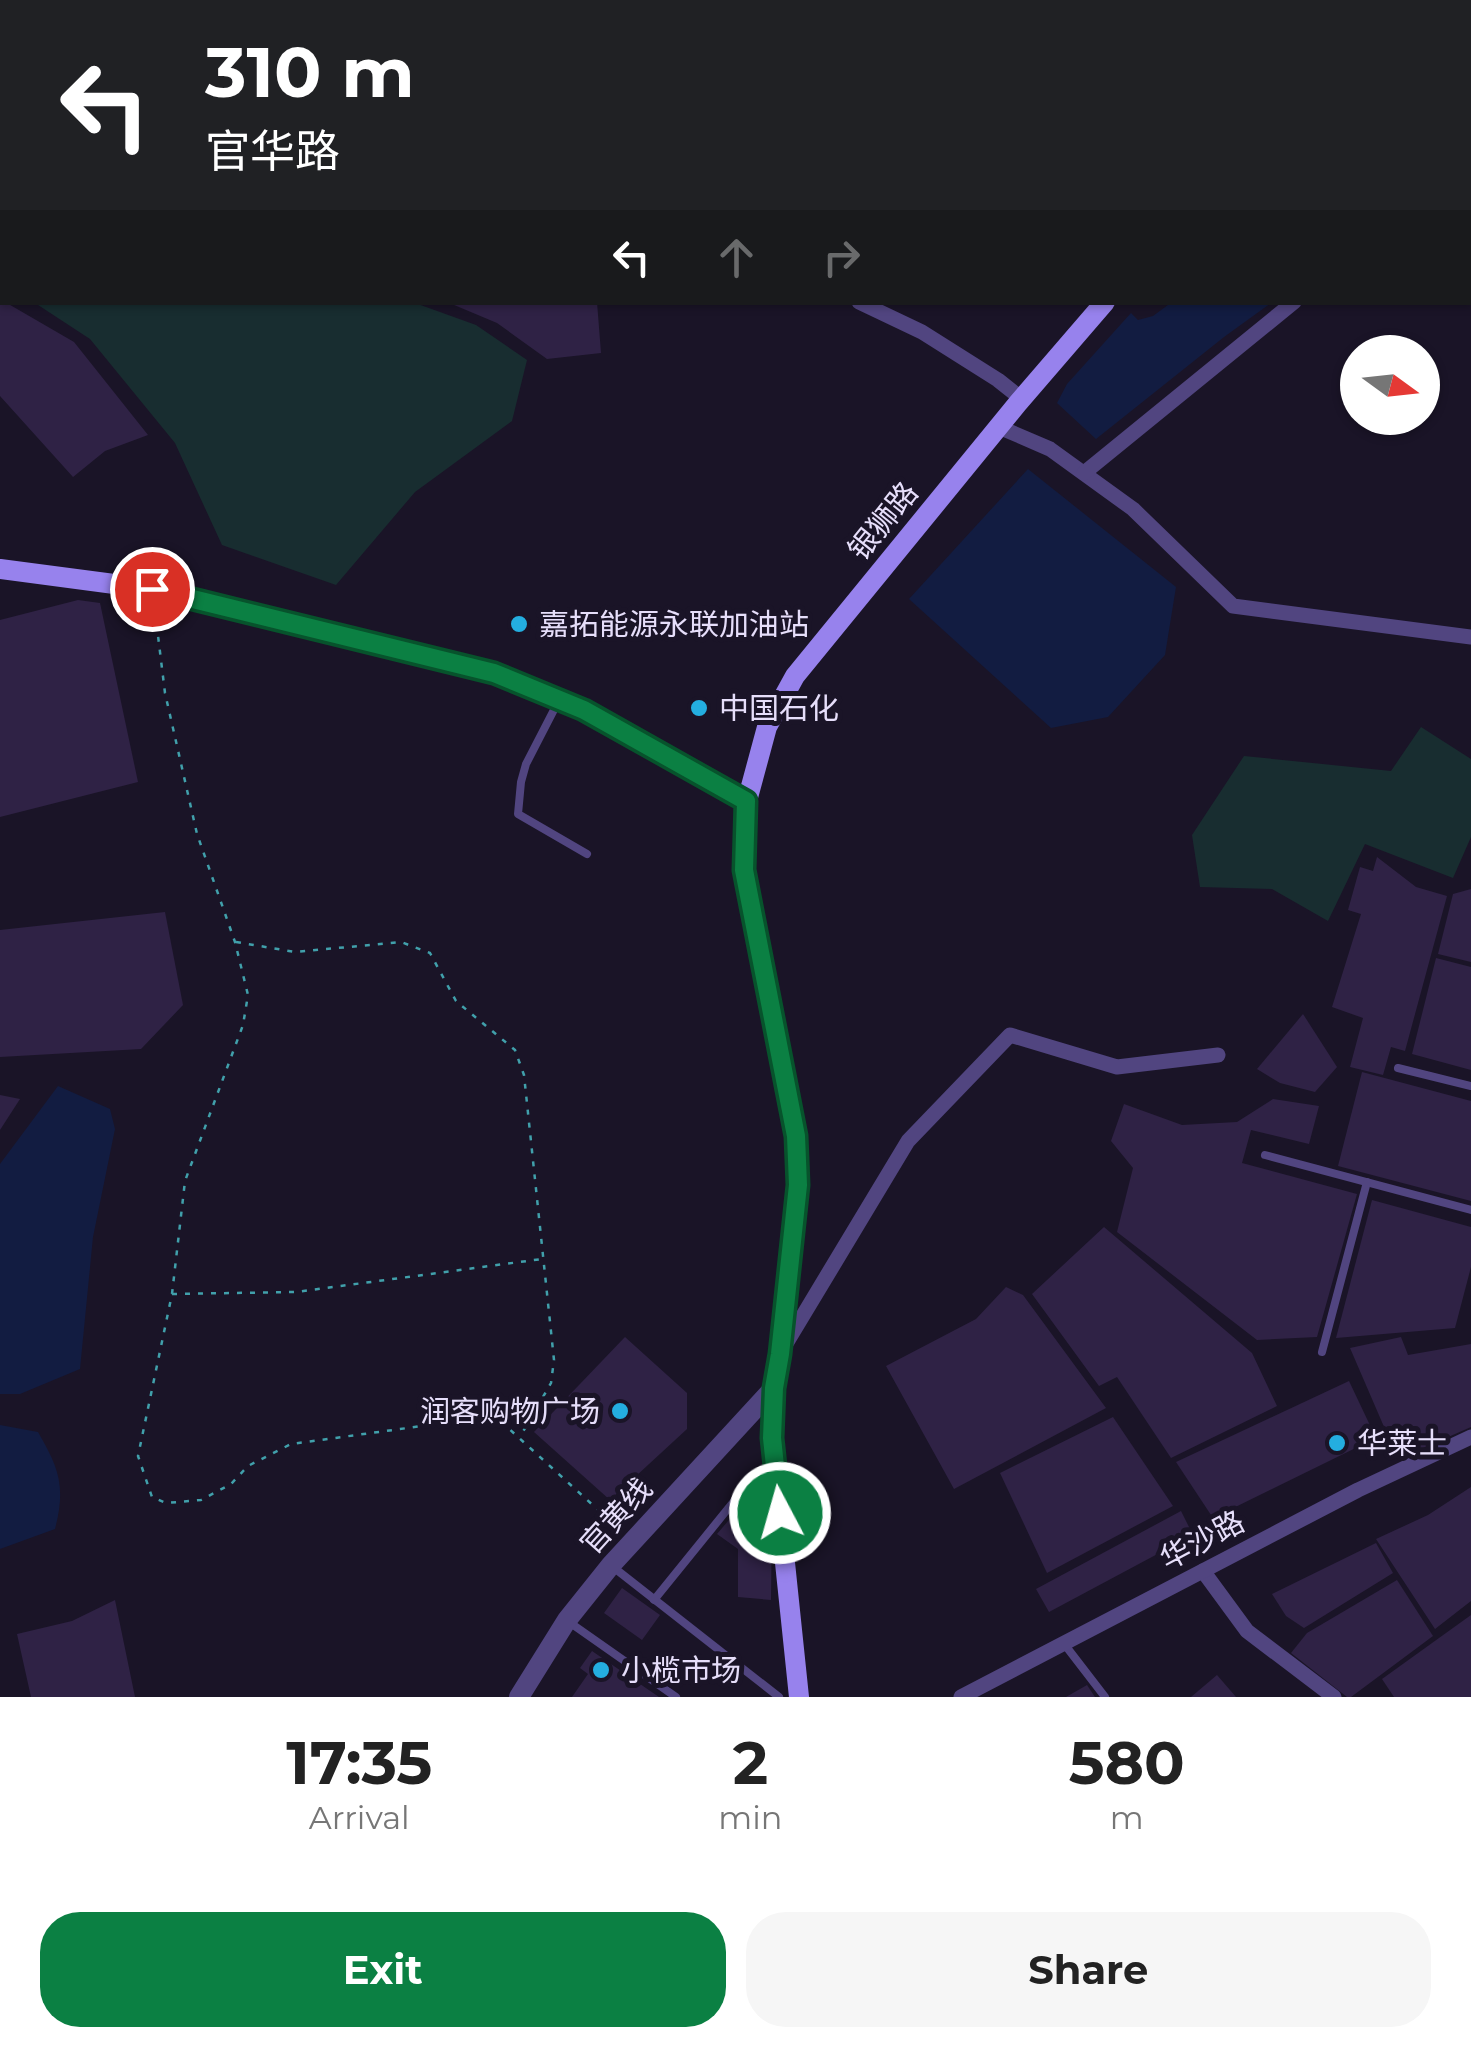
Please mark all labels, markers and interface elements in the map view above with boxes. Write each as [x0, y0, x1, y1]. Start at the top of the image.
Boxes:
text: 310 m [205, 29, 415, 115]
icon: left [40, 40, 170, 170]
text: 官华路 [205, 123, 340, 178]
icon: left [604, 230, 659, 285]
icon: ahead [709, 230, 764, 285]
icon: right [814, 230, 869, 285]
north arrow [1340, 335, 1440, 435]
map controls [1340, 335, 1440, 435]
street label: 银狮路 [840, 474, 926, 568]
pin [110, 547, 195, 632]
icon: arrive [125, 562, 180, 617]
place label: 嘉拓能源永联加油站 [539, 606, 809, 643]
marker: 嘉拓能源永联加油站 [508, 613, 530, 635]
place label: 中国石化 [719, 690, 839, 727]
marker: 中国石化 [688, 697, 710, 719]
place label: 润客购物广场 [420, 1393, 600, 1430]
marker: 润客购物广场 [609, 1400, 631, 1422]
place label: 华莱士 [1357, 1425, 1447, 1462]
marker: 华莱士 [1326, 1432, 1348, 1454]
position arrow [728, 1461, 832, 1565]
street label: 官黄线 [572, 1470, 660, 1562]
street label: 华沙路 [1154, 1503, 1250, 1577]
place label: 小榄市场 [621, 1652, 741, 1689]
marker: 小榄市场 [590, 1659, 612, 1681]
text: 17:35 [286, 1726, 432, 1799]
text: 2 [733, 1726, 768, 1799]
text: 580 [1069, 1726, 1185, 1799]
text: Arrival [309, 1798, 410, 1837]
text: min [718, 1798, 783, 1837]
text: m [1110, 1798, 1144, 1837]
button: Exit [40, 1912, 726, 2027]
button: Share [746, 1912, 1431, 2027]

